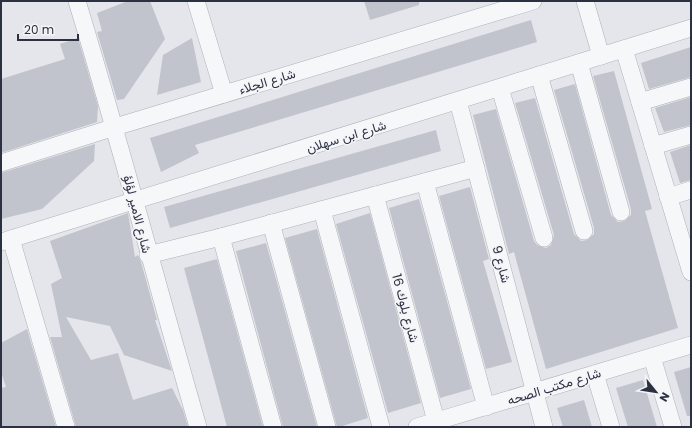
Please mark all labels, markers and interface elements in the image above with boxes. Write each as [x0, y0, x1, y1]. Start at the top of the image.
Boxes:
scale bar [18, 16, 78, 42]
text: 20 m [24, 21, 54, 38]
street label: شارع الجلاء [236, 64, 298, 99]
street label: شارع ابن سهلان [304, 115, 388, 158]
street label: شارع الامير لؤلؤ [119, 173, 156, 255]
street label: شارع 9 [487, 243, 516, 285]
street label: شارع بلوك 16 [387, 272, 424, 345]
street label: شارع مكتب الصحه [505, 363, 603, 410]
north arrow [636, 372, 676, 412]
text: N [656, 389, 674, 405]

